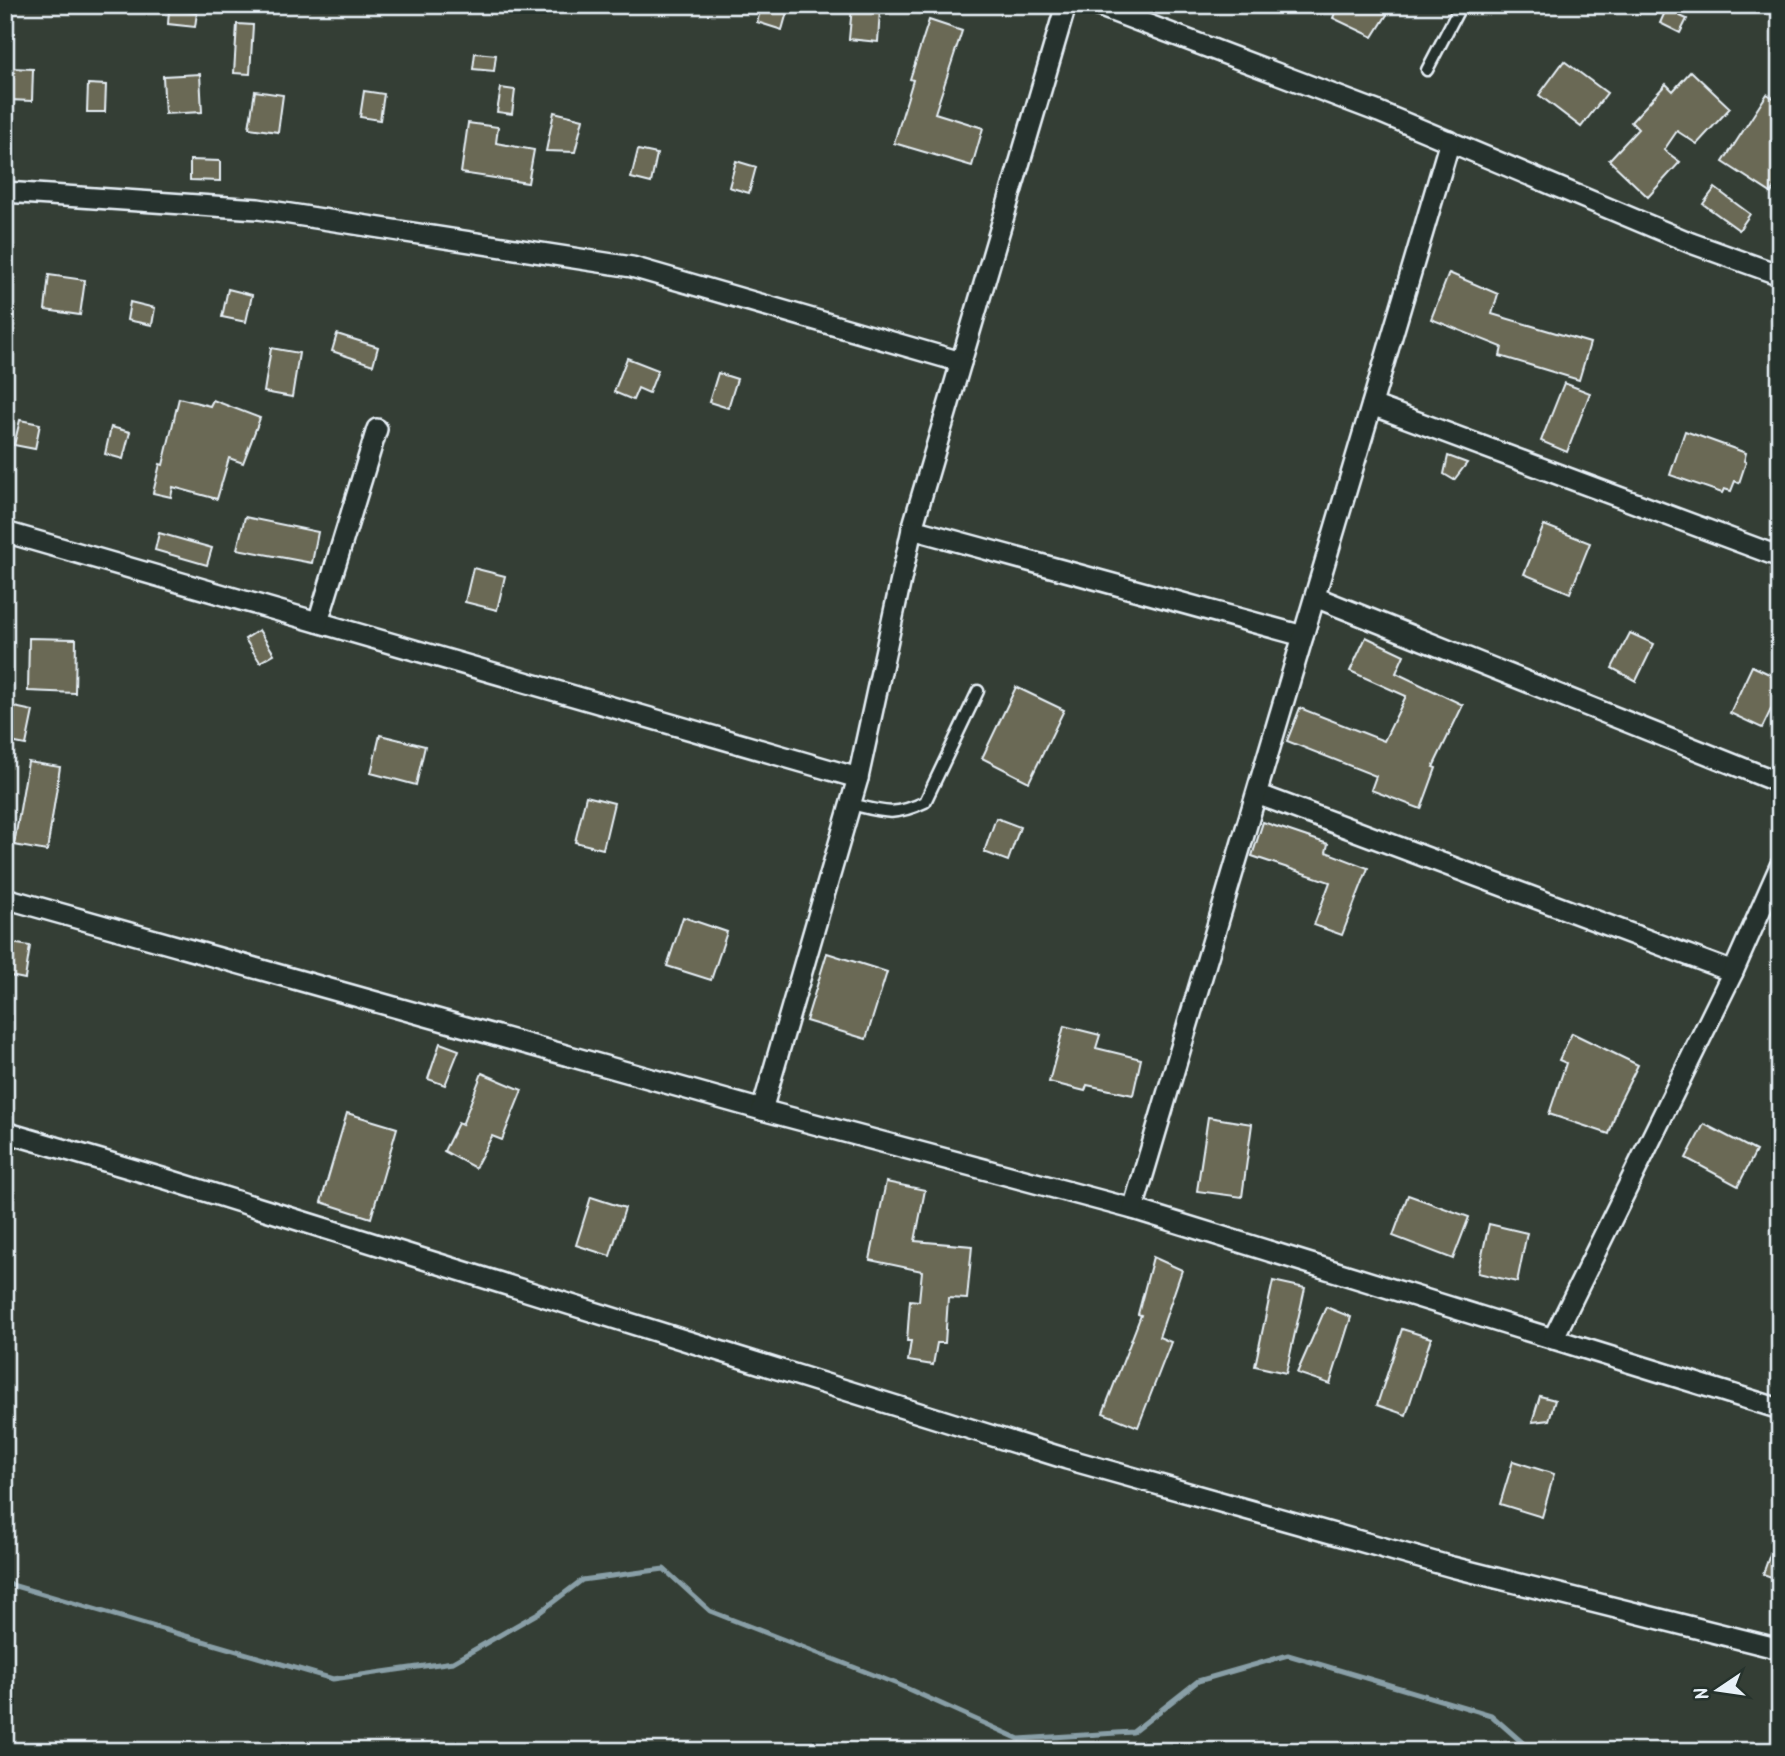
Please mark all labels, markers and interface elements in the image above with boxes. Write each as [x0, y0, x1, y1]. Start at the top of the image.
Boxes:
north arrow [1684, 1654, 1754, 1724]
text: N [1687, 1684, 1719, 1703]

